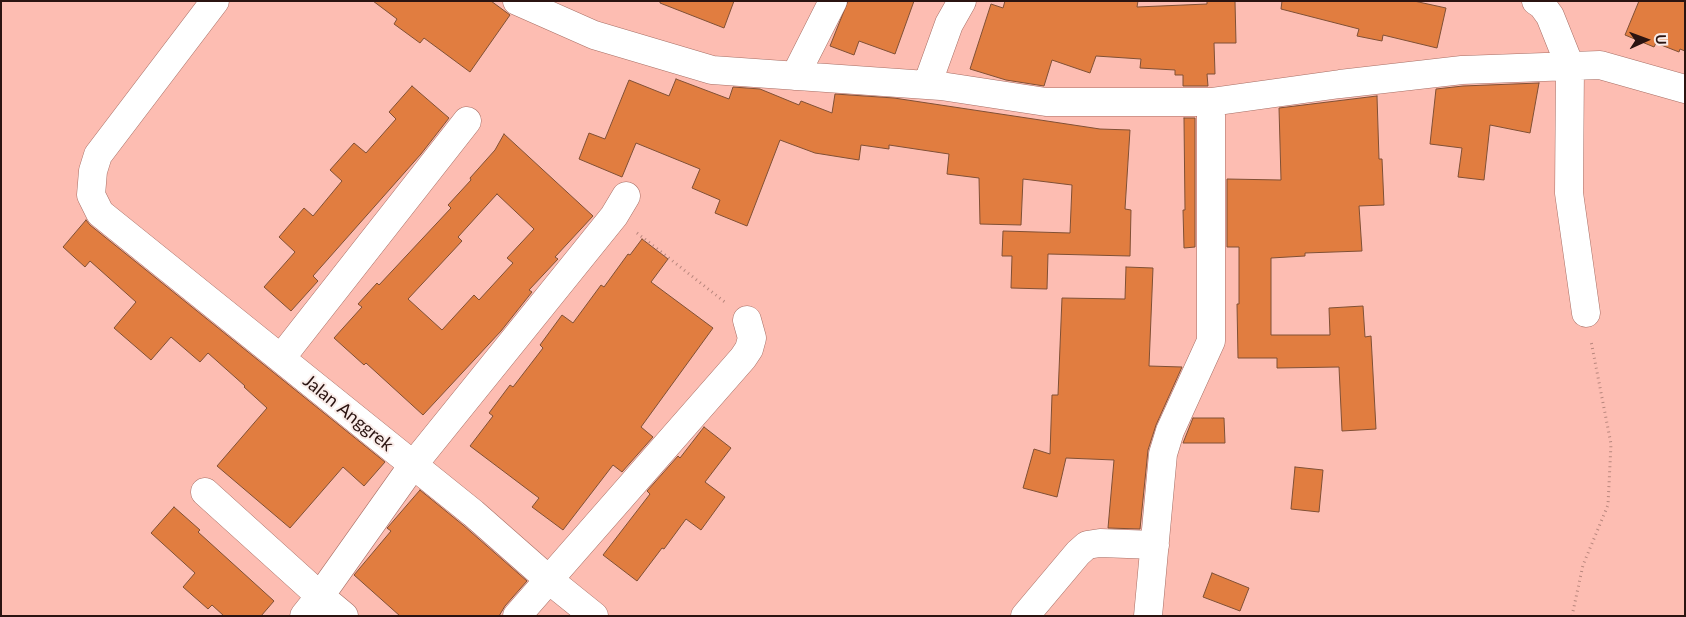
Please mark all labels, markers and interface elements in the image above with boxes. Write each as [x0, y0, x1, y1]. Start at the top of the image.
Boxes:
north arrow [1621, 15, 1671, 65]
text: U [1653, 34, 1670, 45]
street label: Jalan Anggrek [299, 370, 397, 456]

